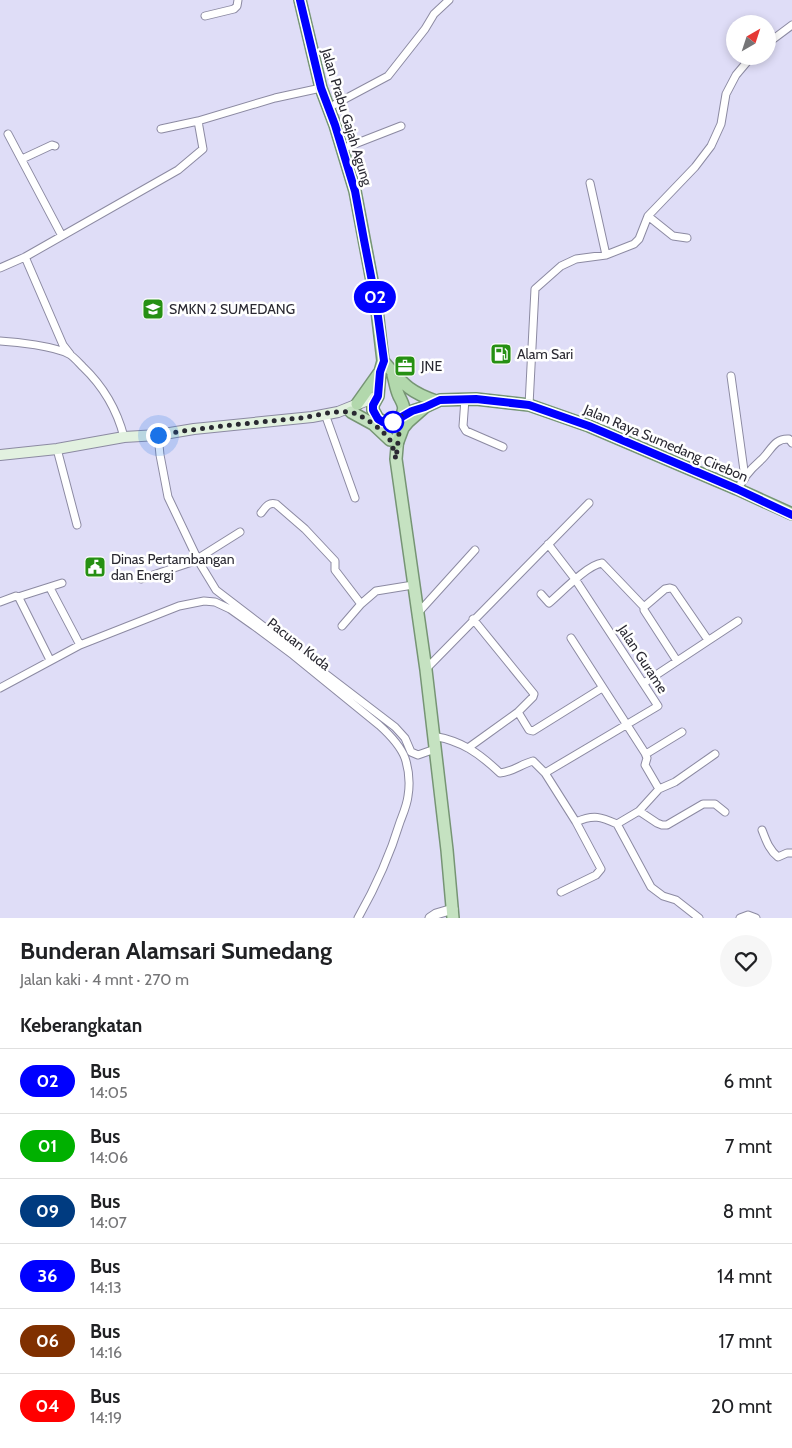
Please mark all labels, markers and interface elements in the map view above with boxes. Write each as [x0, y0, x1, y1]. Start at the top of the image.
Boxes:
north arrow [726, 15, 776, 65]
map controls [726, 15, 776, 65]
street label: Jalan Prabu Gajah Agung [317, 45, 377, 189]
line badge: 02 [352, 281, 398, 313]
text: 02 [364, 286, 386, 308]
school or university icon: SMKN 2 SUMEDANG [141, 297, 165, 321]
place label: SMKN 2 SUMEDANG [169, 300, 295, 318]
fuel station icon: Alam Sari [489, 342, 513, 366]
place label: Alam Sari [517, 345, 573, 363]
office icon: JNE [393, 354, 417, 378]
place label: JNE [420, 357, 442, 375]
street label: Jalan Raya Sumedang Cirebon [580, 400, 751, 486]
unlabelled marker [382, 411, 404, 433]
your location [146, 423, 171, 448]
place label: Dinas Pertambangan dan Energi [111, 550, 235, 584]
public building icon: Dinas Pertambangan dan Energi [83, 555, 107, 579]
street label: Pacuan Kuda [264, 614, 334, 674]
street label: Jalan Gurame [614, 620, 672, 697]
button: heart [720, 935, 772, 987]
text: Bunderan Alamsari Sumedang [20, 936, 332, 965]
text: Jalan kaki · 4 mnt · 270 m [20, 970, 189, 989]
text: Keberangkatan [20, 1014, 142, 1037]
text: Bus [90, 1060, 120, 1083]
text: 02 [36, 1070, 59, 1092]
text: 6 mnt [723, 1070, 772, 1093]
text: 14:05 [90, 1083, 128, 1102]
text: Bus [90, 1125, 120, 1148]
text: 01 [38, 1135, 57, 1157]
text: 7 mnt [725, 1135, 772, 1158]
text: 14:06 [90, 1148, 128, 1167]
text: Bus [90, 1190, 120, 1213]
text: 09 [36, 1200, 59, 1222]
text: 8 mnt [723, 1200, 772, 1223]
text: 14:07 [90, 1213, 127, 1232]
text: Bus [90, 1255, 120, 1278]
text: 36 [38, 1265, 57, 1287]
text: 14 mnt [717, 1265, 772, 1288]
text: 14:13 [90, 1278, 122, 1297]
text: Bus [90, 1320, 120, 1343]
text: 06 [36, 1330, 59, 1352]
text: 17 mnt [718, 1330, 772, 1353]
text: 14:16 [90, 1343, 122, 1362]
text: Bus [90, 1385, 120, 1408]
text: 04 [36, 1395, 59, 1417]
text: 20 mnt [711, 1395, 772, 1418]
text: 14:19 [90, 1408, 122, 1427]

